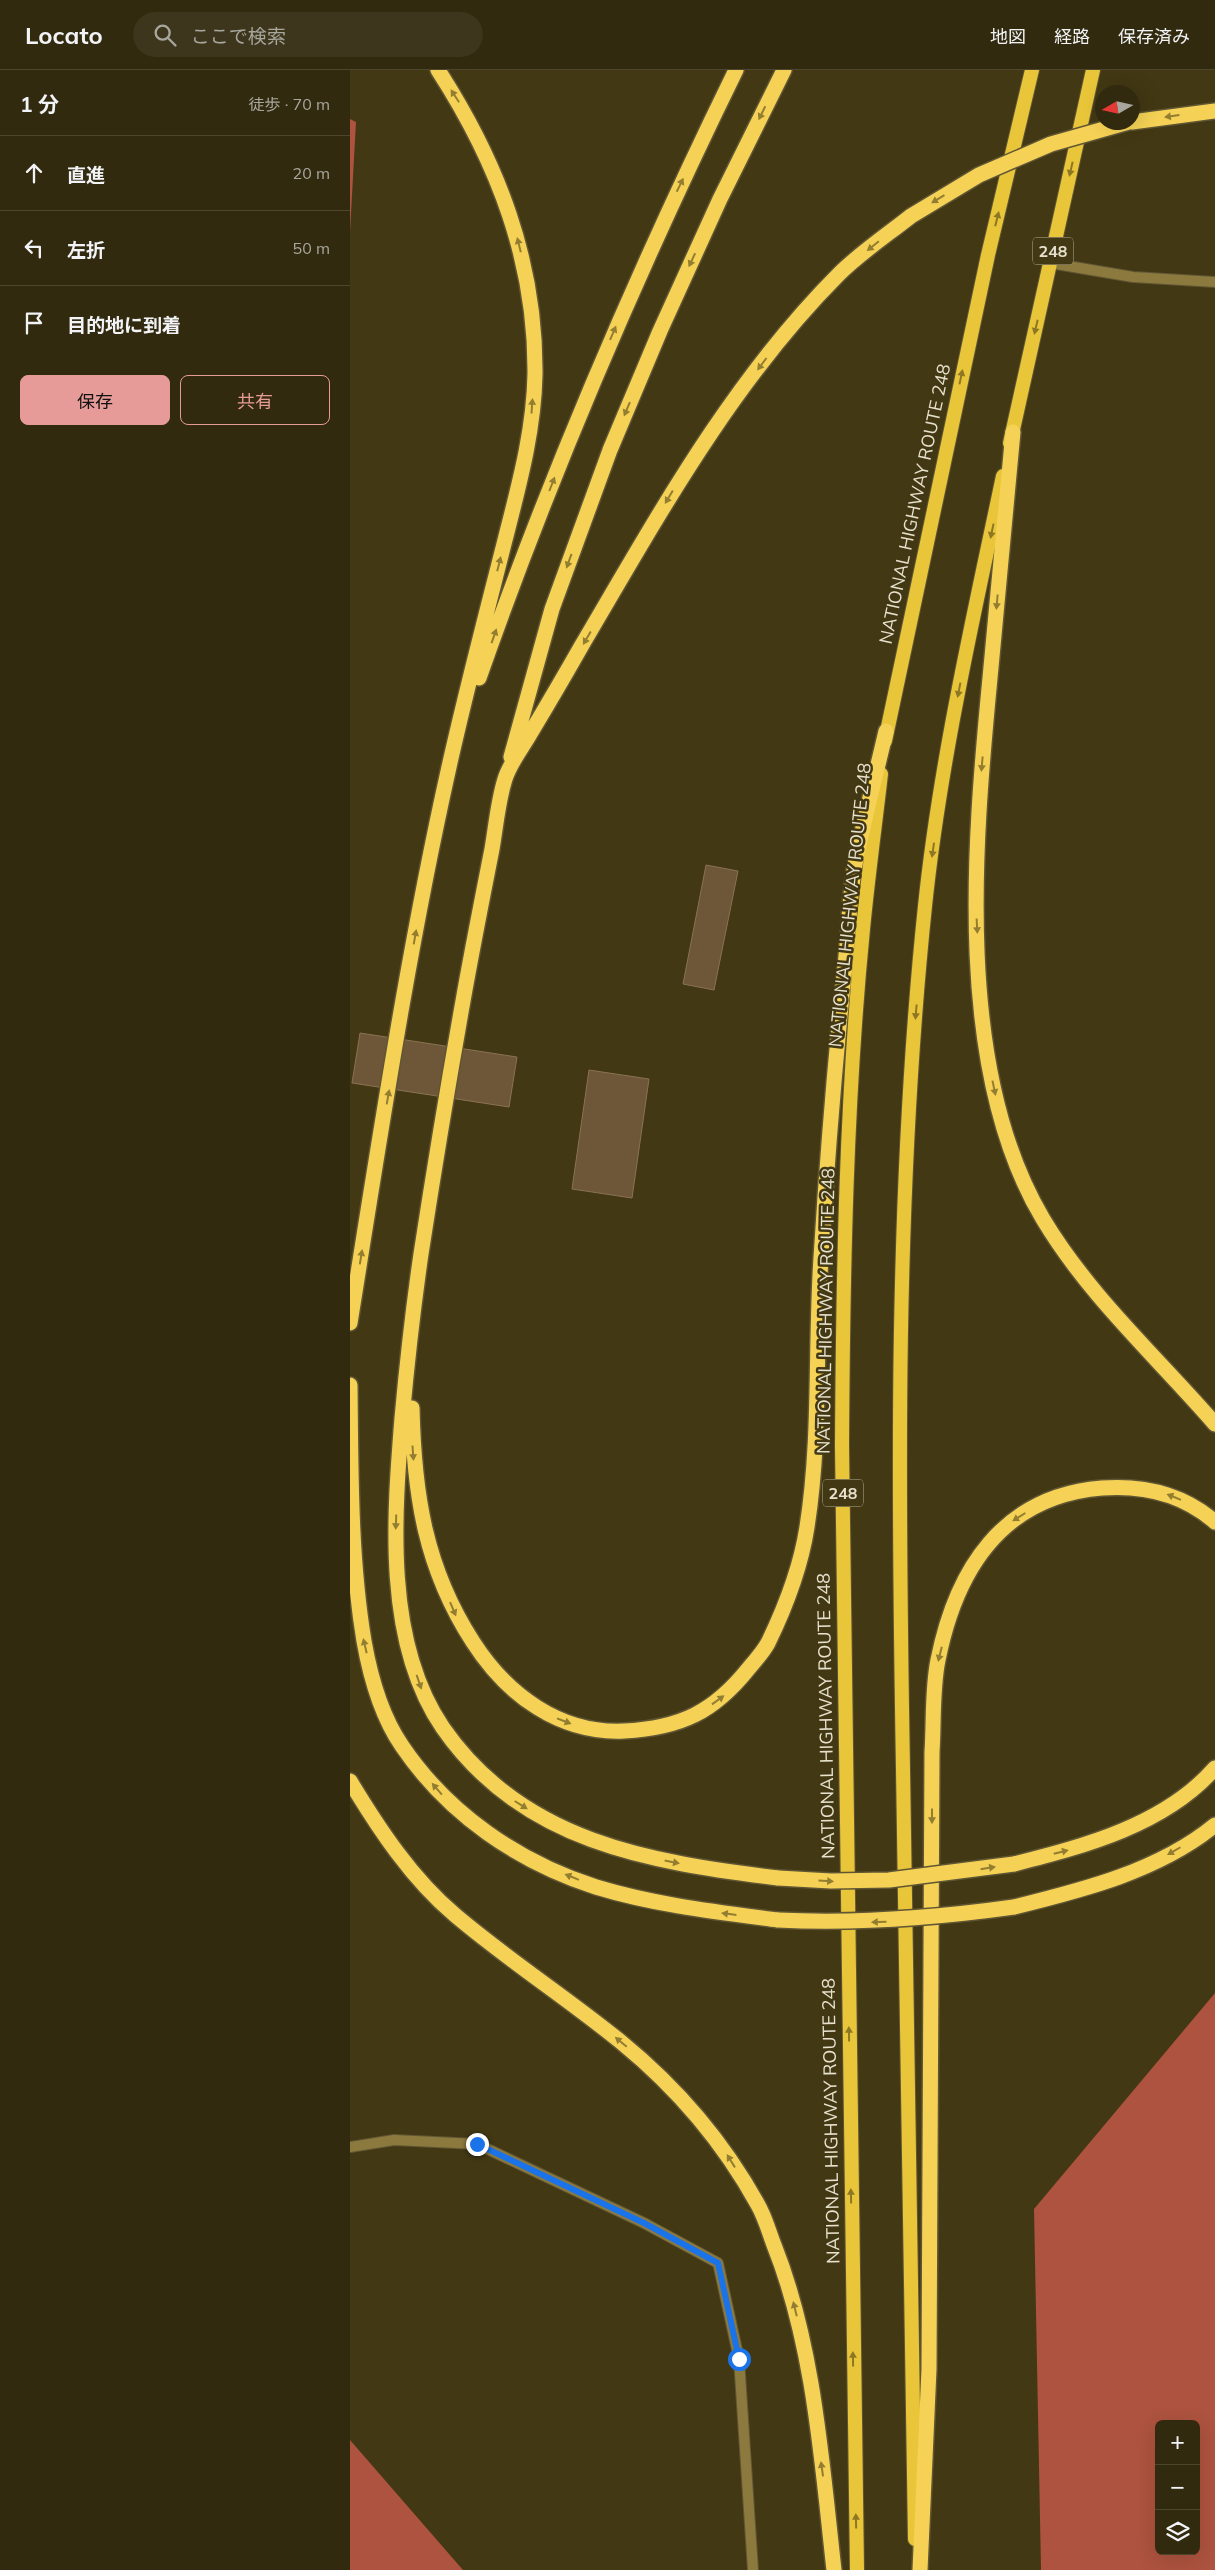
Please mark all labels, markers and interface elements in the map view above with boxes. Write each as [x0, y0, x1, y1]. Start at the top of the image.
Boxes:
search box [133, 12, 483, 57]
text: Locato [25, 20, 103, 50]
icon: search [151, 21, 179, 49]
text: ここで検索 [191, 24, 286, 48]
text: 地図 [990, 25, 1026, 48]
text: 経路 [1054, 25, 1090, 48]
text: 保存済み [1118, 25, 1190, 48]
north arrow [1095, 85, 1140, 130]
one-way arrow [450, 89, 460, 103]
text: 1 分 [20, 91, 59, 117]
text: 徒歩 · 70 m [249, 94, 330, 114]
one-way arrow [757, 106, 765, 120]
one-way arrow [1164, 113, 1180, 121]
icon: ahead [20, 159, 48, 187]
one-way arrow [1067, 161, 1075, 176]
text: 直進 [67, 163, 105, 187]
text: 20 m [293, 163, 330, 183]
one-way arrow [676, 178, 684, 192]
one-way arrow [932, 195, 945, 204]
one-way arrow [993, 211, 1001, 226]
icon: left [20, 234, 48, 262]
one-way arrow [514, 237, 522, 252]
text: 左折 [67, 238, 105, 262]
text: 50 m [293, 238, 330, 258]
road number: 248 [1033, 238, 1073, 265]
one-way arrow [866, 241, 879, 252]
one-way arrow [688, 253, 696, 267]
icon: arrive [20, 309, 48, 337]
text: 目的地に到着 [67, 313, 181, 337]
one-way arrow [1032, 320, 1040, 335]
one-way arrow [610, 326, 617, 341]
one-way arrow [756, 357, 767, 370]
street label: NATIONAL HIGHWAY ROUTE 248 [874, 362, 955, 646]
one-way arrow [957, 370, 965, 385]
button: 保存 [20, 375, 170, 425]
button: 共有 [180, 375, 330, 425]
one-way arrow [529, 398, 537, 414]
one-way arrow [623, 402, 631, 417]
one-way arrow [548, 477, 556, 491]
one-way arrow [664, 491, 673, 504]
one-way arrow [987, 523, 995, 539]
one-way arrow [565, 554, 573, 569]
one-way arrow [495, 557, 503, 572]
one-way arrow [993, 595, 1001, 611]
one-way arrow [490, 628, 498, 643]
one-way arrow [582, 631, 591, 644]
one-way arrow [955, 683, 963, 698]
one-way arrow [978, 756, 986, 772]
street label: NATIONAL HIGHWAY ROUTE 248 [823, 762, 876, 1048]
one-way arrow [929, 843, 937, 859]
one-way arrow [974, 919, 982, 935]
one-way arrow [411, 928, 419, 944]
one-way arrow [911, 1004, 919, 1020]
one-way arrow [991, 1080, 999, 1096]
one-way arrow [384, 1089, 392, 1105]
street label: NATIONAL HIGHWAY ROUTE 248 [812, 1168, 839, 1454]
one-way arrow [357, 1249, 365, 1265]
one-way arrow [409, 1445, 417, 1461]
road number: 248 [823, 1480, 863, 1506]
one-way arrow [1167, 1492, 1181, 1500]
one-way arrow [1012, 1512, 1025, 1522]
one-way arrow [391, 1514, 399, 1530]
street label: NATIONAL HIGHWAY ROUTE 248 [812, 1573, 839, 1859]
one-way arrow [449, 1602, 457, 1617]
one-way arrow [361, 1639, 369, 1654]
one-way arrow [935, 1646, 943, 1661]
one-way arrow [415, 1675, 423, 1690]
one-way arrow [711, 1695, 725, 1705]
one-way arrow [557, 1717, 572, 1725]
one-way arrow [432, 1782, 443, 1795]
one-way arrow [514, 1801, 528, 1810]
one-way arrow [928, 1808, 936, 1824]
one-way arrow [1167, 1847, 1181, 1856]
one-way arrow [1054, 1848, 1069, 1856]
one-way arrow [664, 1858, 680, 1866]
one-way arrow [980, 1864, 996, 1872]
one-way arrow [564, 1872, 579, 1880]
one-way arrow [819, 1877, 835, 1885]
one-way arrow [721, 1909, 737, 1917]
one-way arrow [870, 1918, 886, 1926]
street label: NATIONAL HIGHWAY ROUTE 248 [817, 1978, 844, 2264]
one-way arrow [845, 2026, 853, 2042]
one-way arrow [615, 2037, 627, 2048]
route end [466, 2133, 489, 2156]
one-way arrow [726, 2155, 735, 2168]
one-way arrow [847, 2188, 855, 2204]
one-way arrow [791, 2302, 799, 2317]
route start [728, 2348, 751, 2371]
one-way arrow [849, 2351, 857, 2367]
map controls [1155, 2420, 1200, 2555]
button: + [1155, 2420, 1200, 2465]
one-way arrow [817, 2461, 825, 2477]
button: − [1155, 2465, 1200, 2510]
button: layers [1155, 2510, 1200, 2555]
one-way arrow [852, 2513, 860, 2529]

